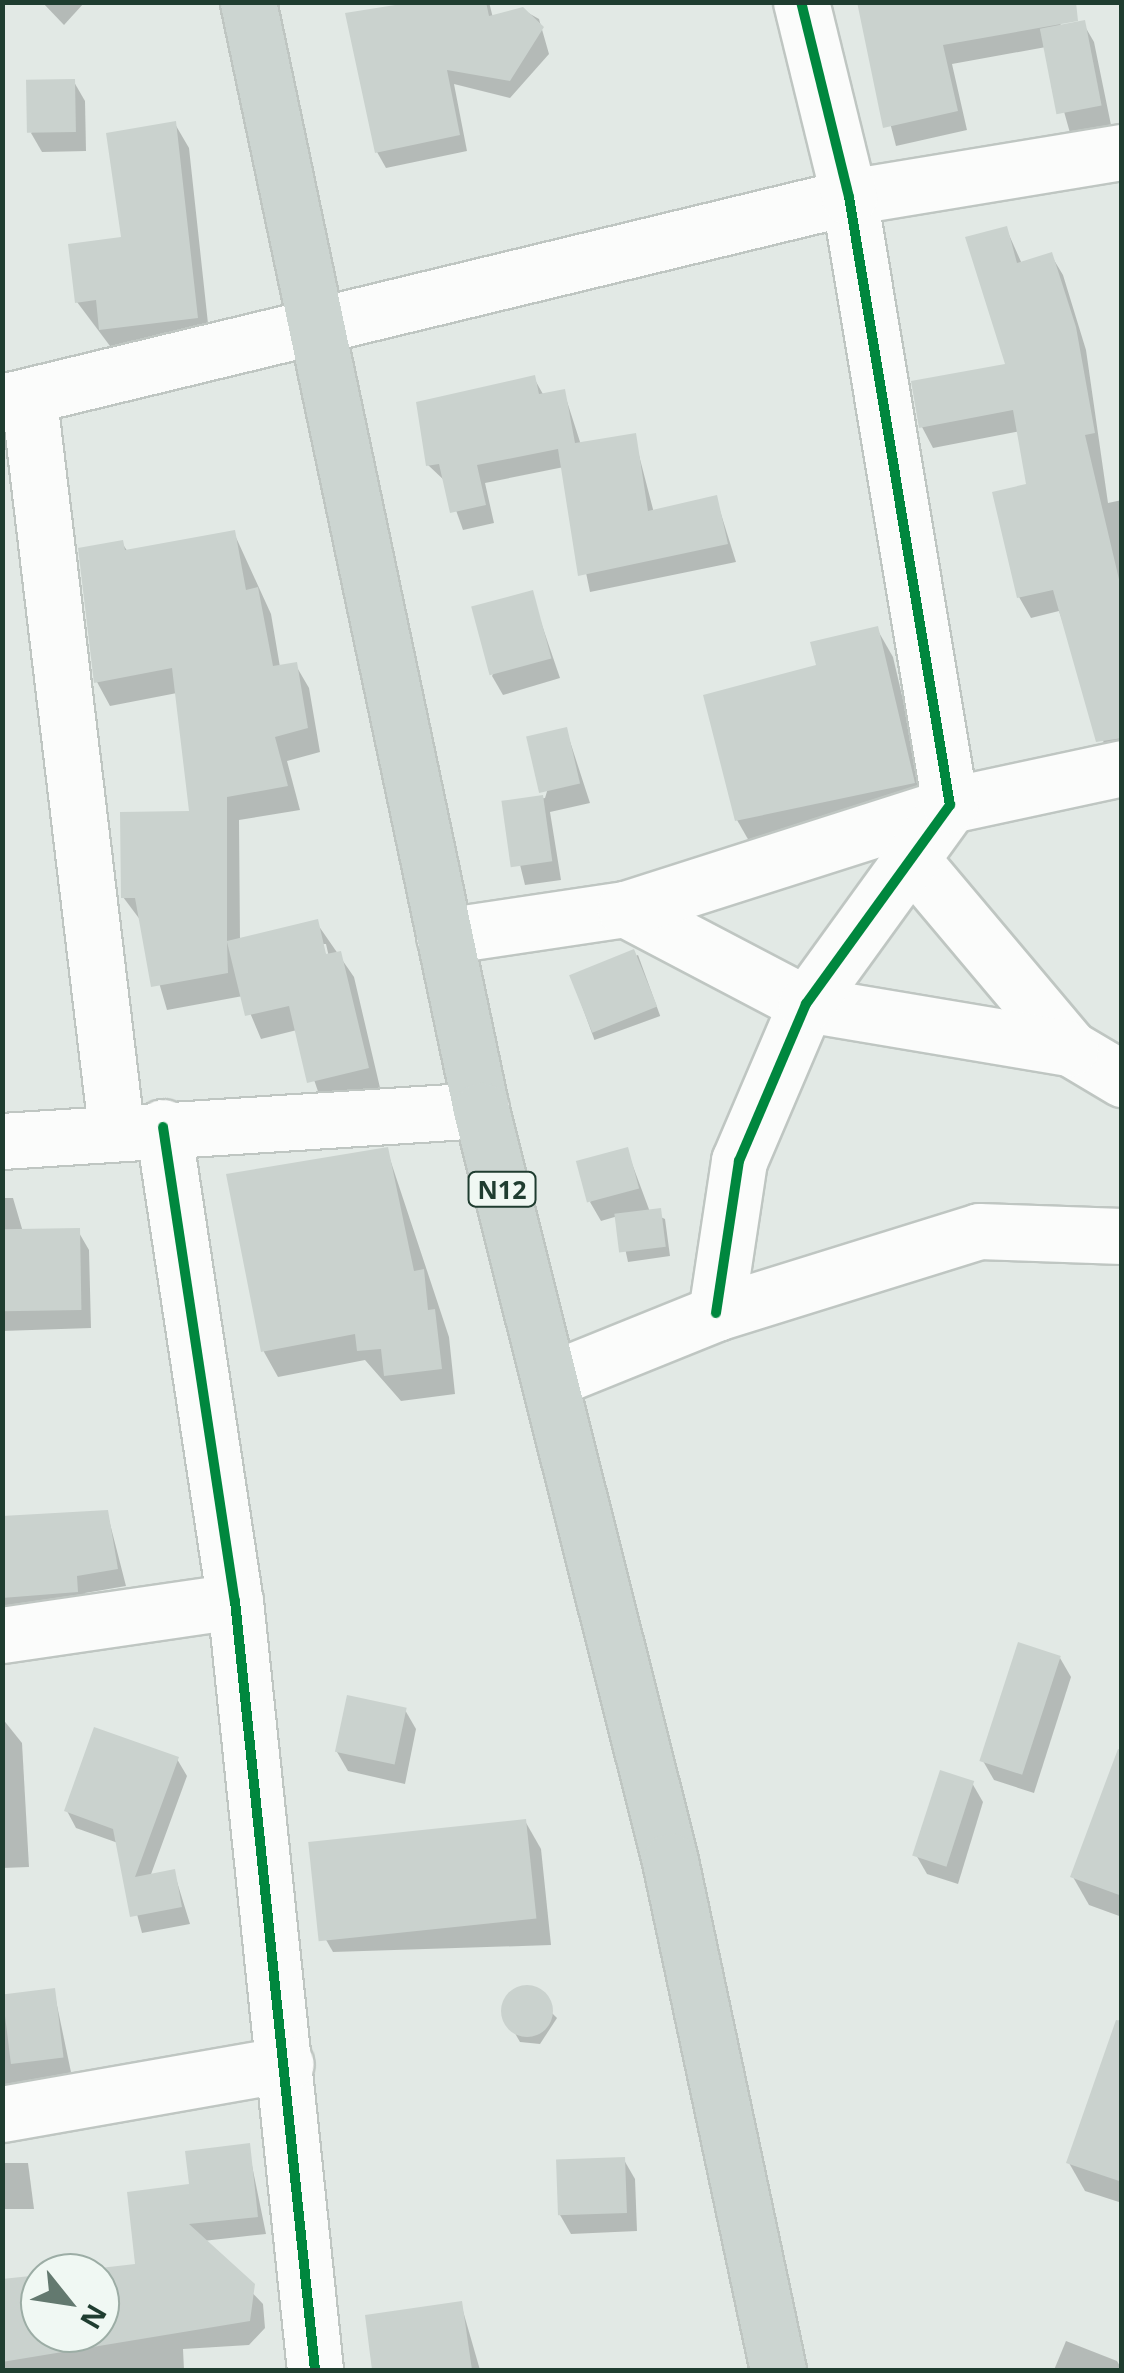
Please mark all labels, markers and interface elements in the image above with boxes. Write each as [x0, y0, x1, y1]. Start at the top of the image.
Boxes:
road number: N12 [467, 1169, 537, 1209]
north arrow [20, 2253, 120, 2353]
text: N [72, 2298, 116, 2336]

